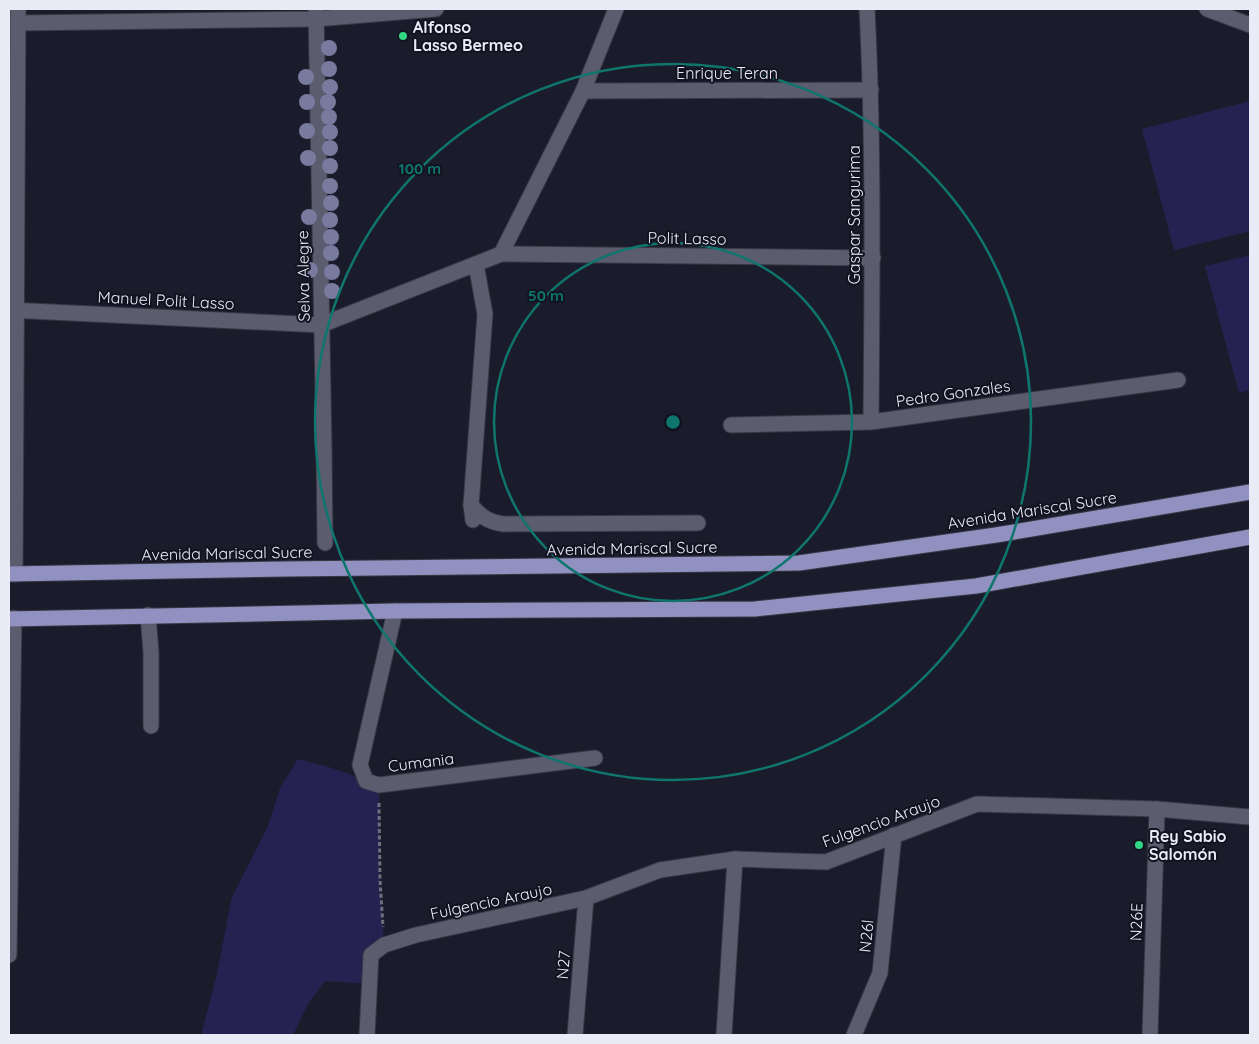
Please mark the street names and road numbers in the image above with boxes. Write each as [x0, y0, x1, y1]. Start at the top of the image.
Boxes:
street label: Enrique Teran [676, 63, 778, 83]
street label: Gaspar Sangurima [844, 145, 864, 285]
street label: Polit Lasso [647, 227, 727, 249]
street label: Selva Alegre [292, 230, 314, 322]
street label: Manuel Polit Lasso [97, 286, 235, 314]
street label: Pedro Gonzales [894, 375, 1012, 411]
street label: Avenida Mariscal Sucre [946, 487, 1118, 533]
street label: Avenida Mariscal Sucre [546, 537, 718, 559]
street label: Avenida Mariscal Sucre [141, 542, 313, 564]
street label: Cumania [387, 748, 455, 776]
street label: Fulgencio Araujo [819, 790, 943, 852]
street label: Fulgencio Araujo [428, 878, 554, 924]
street label: N26E [1125, 903, 1147, 941]
street label: N26l [854, 919, 878, 953]
street label: N27 [552, 950, 574, 980]

